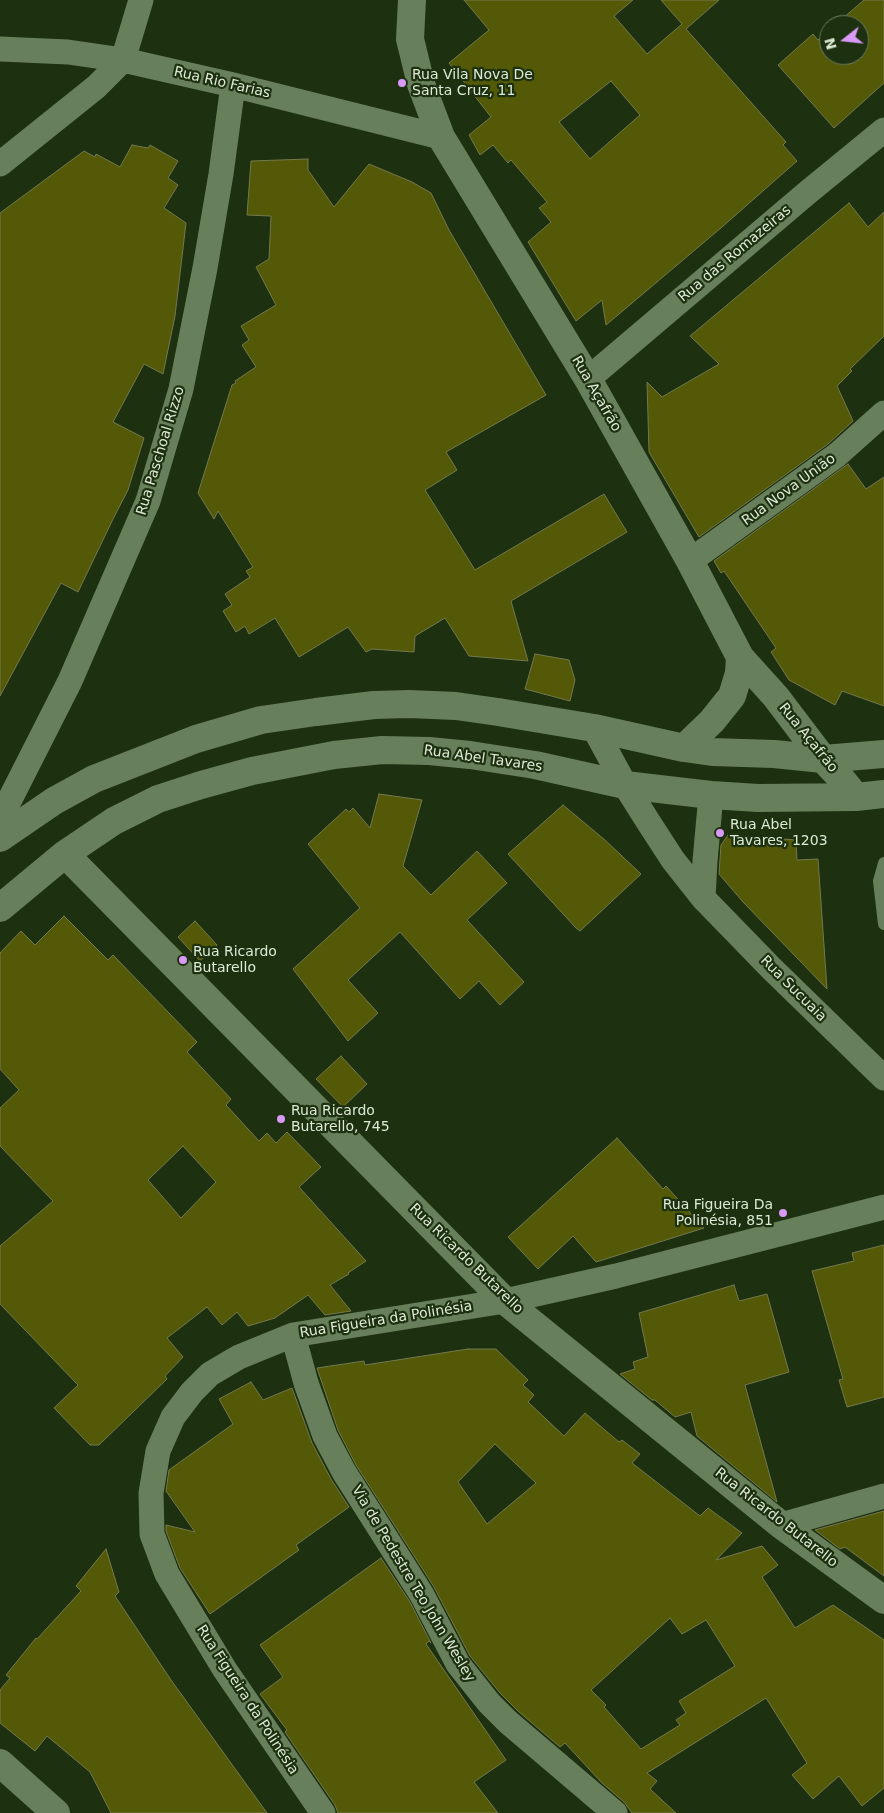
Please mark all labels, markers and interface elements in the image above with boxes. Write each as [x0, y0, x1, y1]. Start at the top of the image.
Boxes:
north arrow [819, 15, 869, 65]
text: N [821, 36, 840, 52]
street label: Rua Rio Farias [172, 64, 272, 102]
place label: Rua Vila Nova De Santa Cruz, 11 [412, 67, 533, 100]
marker: Rua Vila Nova De Santa Cruz, 11 [396, 77, 408, 89]
street label: Rua das Romazeiras [675, 202, 795, 306]
street label: Rua Açafrão [568, 353, 624, 435]
street label: Rua Paschoal Rizzo [133, 385, 189, 517]
street label: Rua Nova União [739, 450, 839, 530]
street label: Rua Açafrão [775, 700, 841, 776]
street label: Rua Abel Tavares [423, 742, 543, 776]
place label: Rua Abel Tavares, 1203 [730, 817, 828, 850]
marker: Rua Abel Tavares, 1203 [714, 827, 726, 839]
place label: Rua Ricardo Butarello [193, 944, 277, 976]
street label: Rua Sucuaia [757, 953, 829, 1025]
marker: Rua Ricardo Butarello [177, 954, 189, 966]
place label: Rua Ricardo Butarello, 745 [291, 1103, 390, 1136]
marker: Rua Ricardo Butarello, 745 [275, 1113, 287, 1125]
place label: Rua Figueira Da Polinésia, 851 [663, 1197, 773, 1230]
street label: Rua Ricardo Butarello [406, 1200, 526, 1318]
marker: Rua Figueira Da Polinésia, 851 [777, 1207, 789, 1219]
street label: Rua Figueira da Polinésia [299, 1298, 473, 1342]
street label: Rua Ricardo Butarello [711, 1465, 841, 1571]
street label: Via de Pedestre Teo John Wesley [348, 1483, 478, 1685]
street label: Rua Figueira da Polinésia [192, 1622, 302, 1778]

